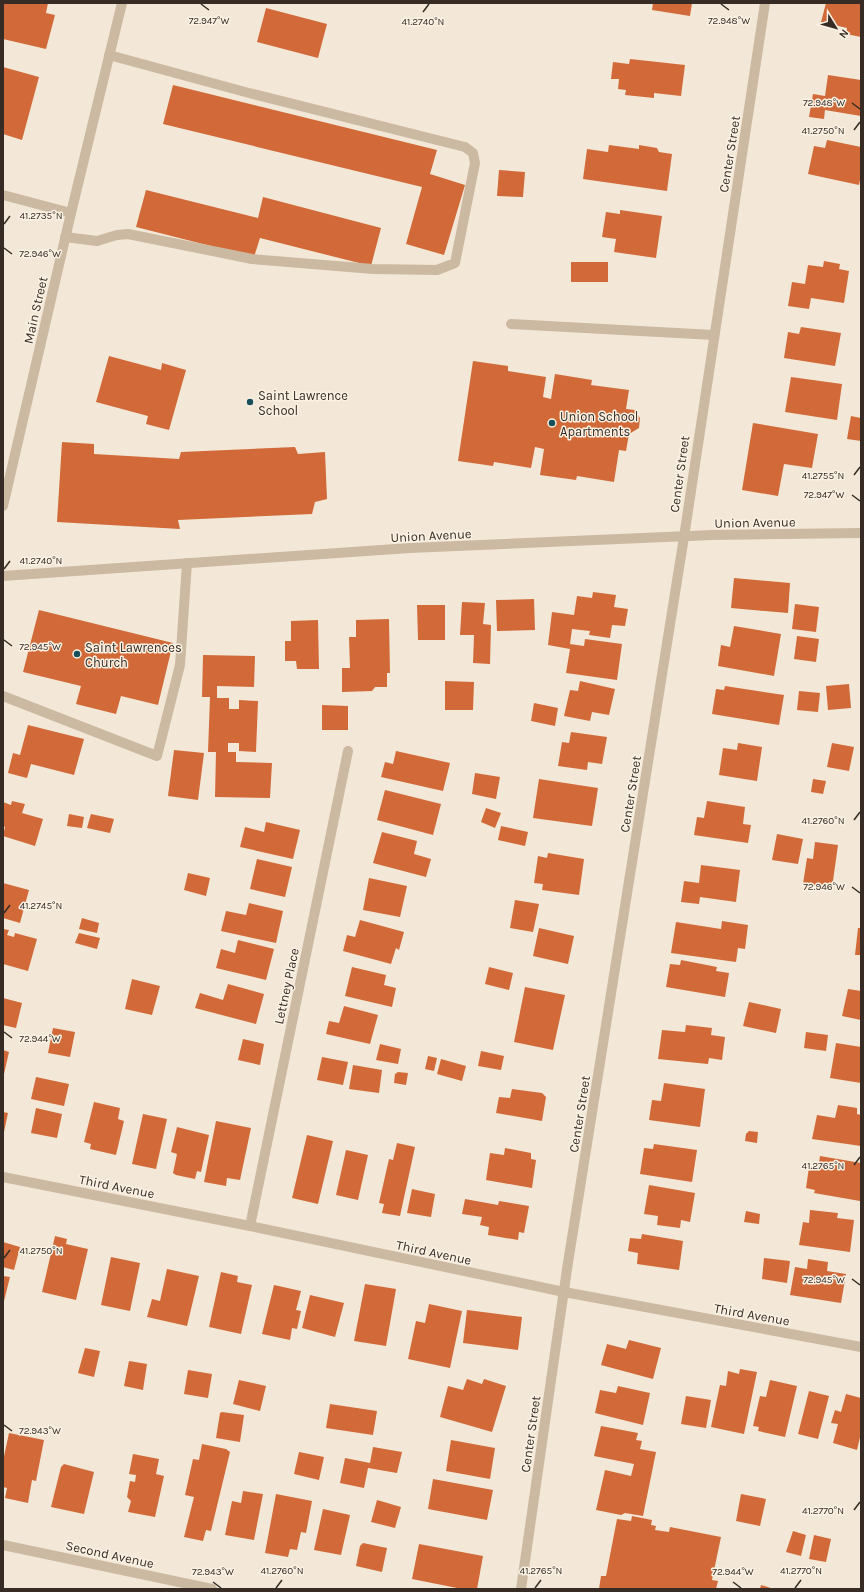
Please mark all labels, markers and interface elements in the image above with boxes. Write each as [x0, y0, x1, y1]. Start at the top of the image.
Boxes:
north arrow [816, 8, 856, 48]
text: 72.947°W [189, 15, 229, 27]
text: 72.948°W [708, 15, 750, 27]
text: 41.2740°N [402, 16, 444, 28]
text: N [836, 27, 851, 41]
text: 72.948°W [803, 97, 845, 109]
street label: Center Street [716, 115, 743, 194]
text: 41.2750°N [802, 125, 845, 137]
text: 41.2735°N [20, 210, 62, 222]
text: 72.946°W [19, 248, 61, 260]
street label: Main Street [20, 275, 51, 345]
place label: Saint Lawrence School [258, 388, 348, 418]
marker: Saint Lawrence School [245, 397, 255, 407]
place label: Union School Apartments [560, 409, 639, 439]
marker: Union School Apartments [547, 418, 557, 428]
street label: Center Street [667, 435, 692, 514]
text: 41.2755°N [802, 470, 844, 482]
text: 72.947°W [804, 489, 844, 501]
street label: Union Avenue [714, 514, 796, 531]
street label: Union Avenue [390, 526, 472, 545]
text: 41.2740°N [20, 555, 62, 567]
place label: Saint Lawrences Church [85, 640, 182, 670]
text: 72.945°W [19, 641, 61, 653]
marker: Saint Lawrences Church [72, 649, 82, 659]
street label: Center Street [617, 755, 644, 834]
text: 41.2760°N [801, 815, 845, 827]
text: 72.946°W [803, 881, 845, 893]
text: 41.2745°N [20, 900, 62, 912]
street label: Lettney Place [271, 946, 302, 1026]
text: 72.944°W [19, 1033, 61, 1045]
street label: Center Street [566, 1075, 593, 1154]
text: 41.2765°N [802, 1160, 844, 1172]
street label: Third Avenue [78, 1172, 156, 1201]
street label: Third Avenue [395, 1237, 473, 1268]
text: 41.2750°N [20, 1245, 63, 1257]
text: 72.945°W [803, 1274, 845, 1286]
street label: Third Avenue [713, 1300, 791, 1329]
street label: Center Street [518, 1395, 543, 1474]
text: 72.943°W [19, 1425, 61, 1437]
text: 41.2770°N [802, 1505, 844, 1517]
street label: Second Avenue [64, 1538, 156, 1571]
text: 41.2760°N [260, 1565, 304, 1577]
text: 41.2765°N [520, 1565, 562, 1577]
text: 41.2770°N [780, 1565, 822, 1577]
text: 72.943°W [192, 1566, 234, 1578]
text: 72.944°W [712, 1566, 754, 1578]

